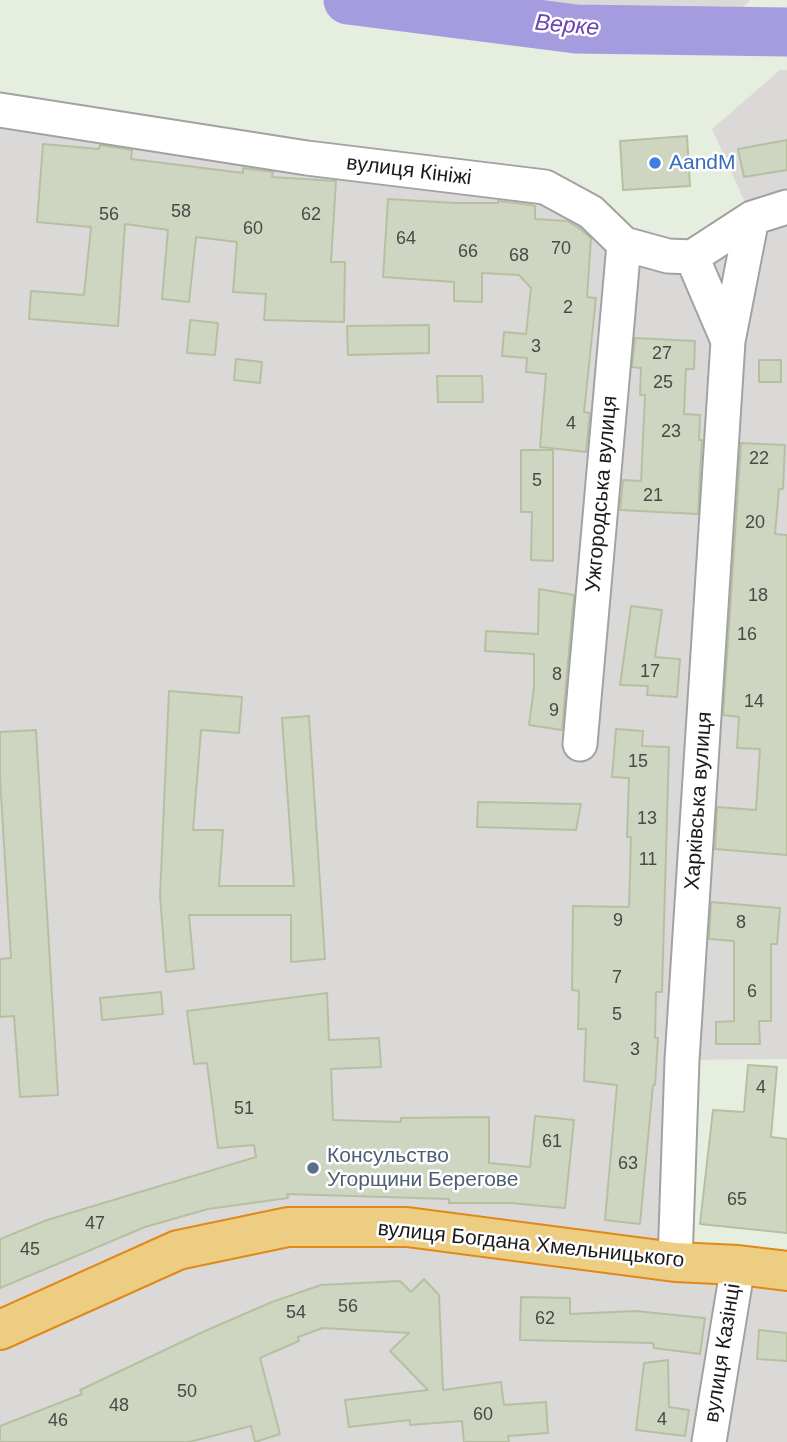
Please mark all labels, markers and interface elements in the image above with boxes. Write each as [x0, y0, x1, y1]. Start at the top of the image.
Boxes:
water label: Верке [534, 9, 600, 43]
place label: AandM [669, 150, 736, 176]
street label: вулиця Кініжі [345, 151, 473, 191]
marker: AandM [647, 155, 663, 171]
house number: 58 [171, 201, 191, 223]
house number: 56 [99, 204, 119, 226]
house number: 62 [301, 204, 321, 226]
house number: 60 [243, 218, 263, 240]
house number: 64 [396, 228, 416, 250]
house number: 70 [551, 238, 571, 260]
house number: 66 [458, 241, 478, 263]
house number: 68 [509, 245, 529, 267]
house number: 2 [563, 297, 573, 319]
house number: 3 [531, 336, 541, 358]
house number: 27 [652, 343, 672, 365]
house number: 25 [653, 372, 673, 394]
street label: Ужгородська вулиця [581, 395, 623, 593]
house number: 4 [566, 413, 576, 435]
house number: 23 [661, 421, 681, 443]
house number: 22 [749, 448, 769, 470]
house number: 5 [532, 470, 542, 492]
house number: 21 [643, 485, 663, 507]
house number: 20 [745, 512, 765, 534]
house number: 18 [748, 585, 768, 607]
house number: 16 [737, 624, 757, 646]
house number: 17 [640, 661, 660, 683]
house number: 8 [552, 664, 562, 686]
house number: 14 [744, 691, 764, 713]
house number: 9 [549, 700, 559, 722]
street label: Харківська вулиця [680, 711, 718, 891]
house number: 15 [628, 751, 648, 773]
house number: 13 [637, 808, 657, 830]
house number: 11 [639, 849, 657, 871]
house number: 9 [613, 910, 623, 932]
house number: 8 [736, 912, 746, 934]
house number: 7 [612, 967, 622, 989]
house number: 6 [747, 981, 757, 1003]
house number: 5 [612, 1004, 622, 1026]
house number: 3 [630, 1039, 640, 1061]
house number: 4 [756, 1077, 766, 1099]
house number: 51 [234, 1098, 254, 1120]
house number: 61 [542, 1131, 562, 1153]
place label: Консульство Угорщини Берегове [327, 1143, 518, 1193]
house number: 63 [618, 1153, 638, 1175]
marker: Консульство Угорщини Берегове [305, 1160, 321, 1176]
house number: 65 [727, 1189, 747, 1211]
house number: 47 [85, 1213, 105, 1235]
street label: вулиця Богдана Хмельницького [376, 1216, 686, 1274]
house number: 45 [20, 1239, 40, 1261]
street label: вулиця Казінці [700, 1282, 746, 1424]
house number: 56 [338, 1296, 358, 1318]
house number: 54 [286, 1302, 306, 1324]
house number: 62 [535, 1308, 555, 1330]
house number: 50 [177, 1381, 197, 1403]
house number: 48 [109, 1395, 129, 1417]
house number: 60 [473, 1404, 493, 1426]
house number: 4 [657, 1409, 667, 1431]
house number: 46 [48, 1410, 68, 1432]

